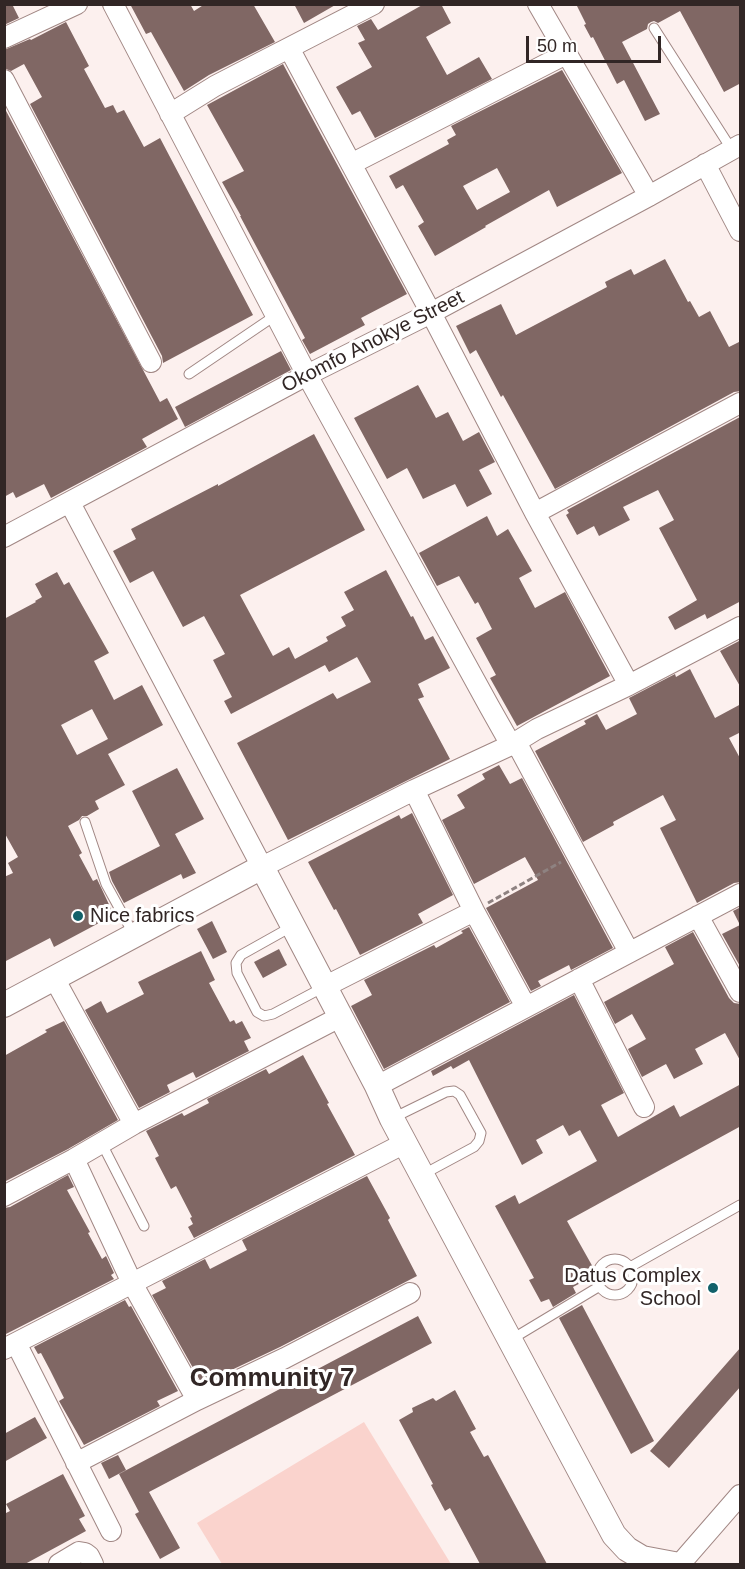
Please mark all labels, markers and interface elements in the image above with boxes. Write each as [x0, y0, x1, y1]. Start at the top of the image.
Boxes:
scale bar [529, 24, 664, 62]
text: 50 m [537, 36, 577, 56]
street label: Okomfo Anokye Street [278, 286, 468, 398]
place label: Nice fabrics [90, 904, 194, 928]
marker: Nice fabrics [71, 909, 85, 923]
place label: Datus Complex School [564, 1264, 701, 1311]
marker: Datus Complex School [706, 1281, 720, 1295]
district label: Community 7 [190, 1363, 354, 1395]

